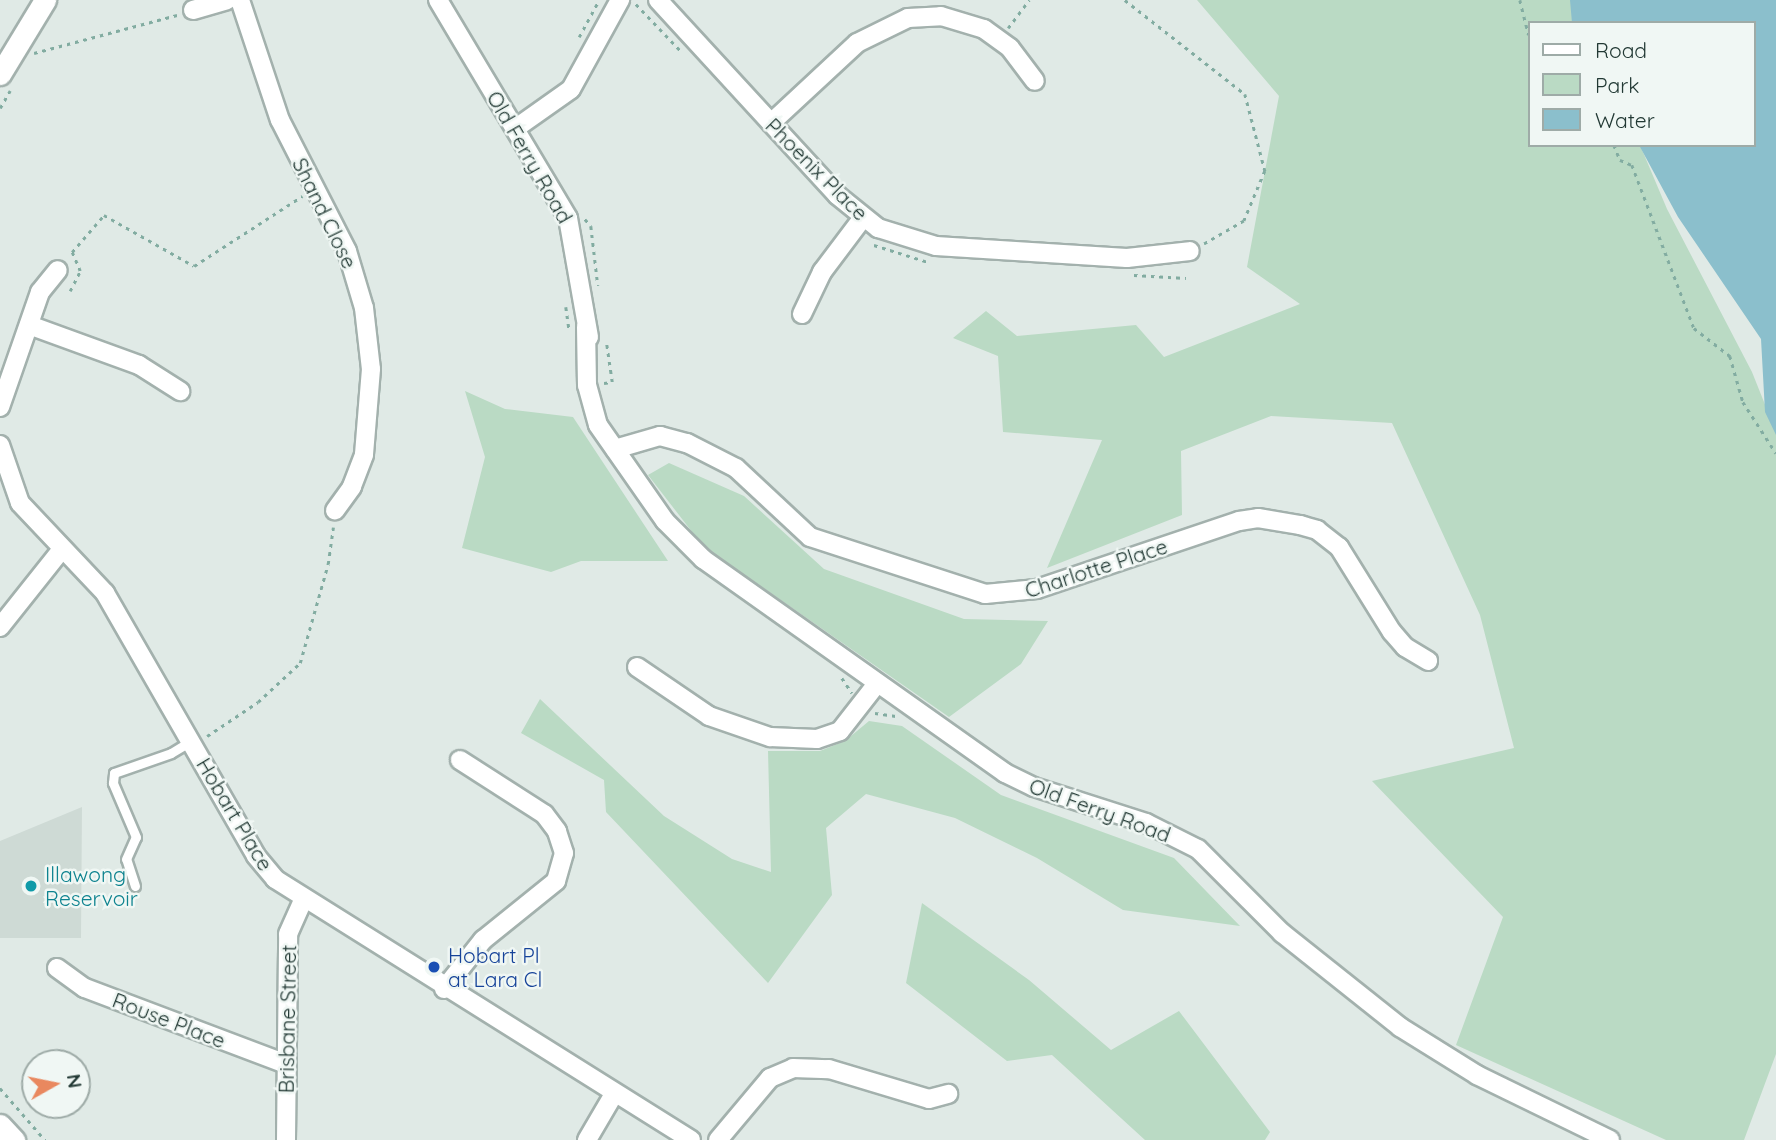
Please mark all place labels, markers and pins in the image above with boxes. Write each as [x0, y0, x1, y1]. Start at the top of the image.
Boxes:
place label: Illawong Reservoir [45, 861, 138, 911]
marker: Illawong Reservoir [23, 878, 39, 894]
place label: Hobart Pl at Lara Cl [448, 942, 542, 992]
marker: Hobart Pl at Lara Cl [426, 959, 442, 975]

